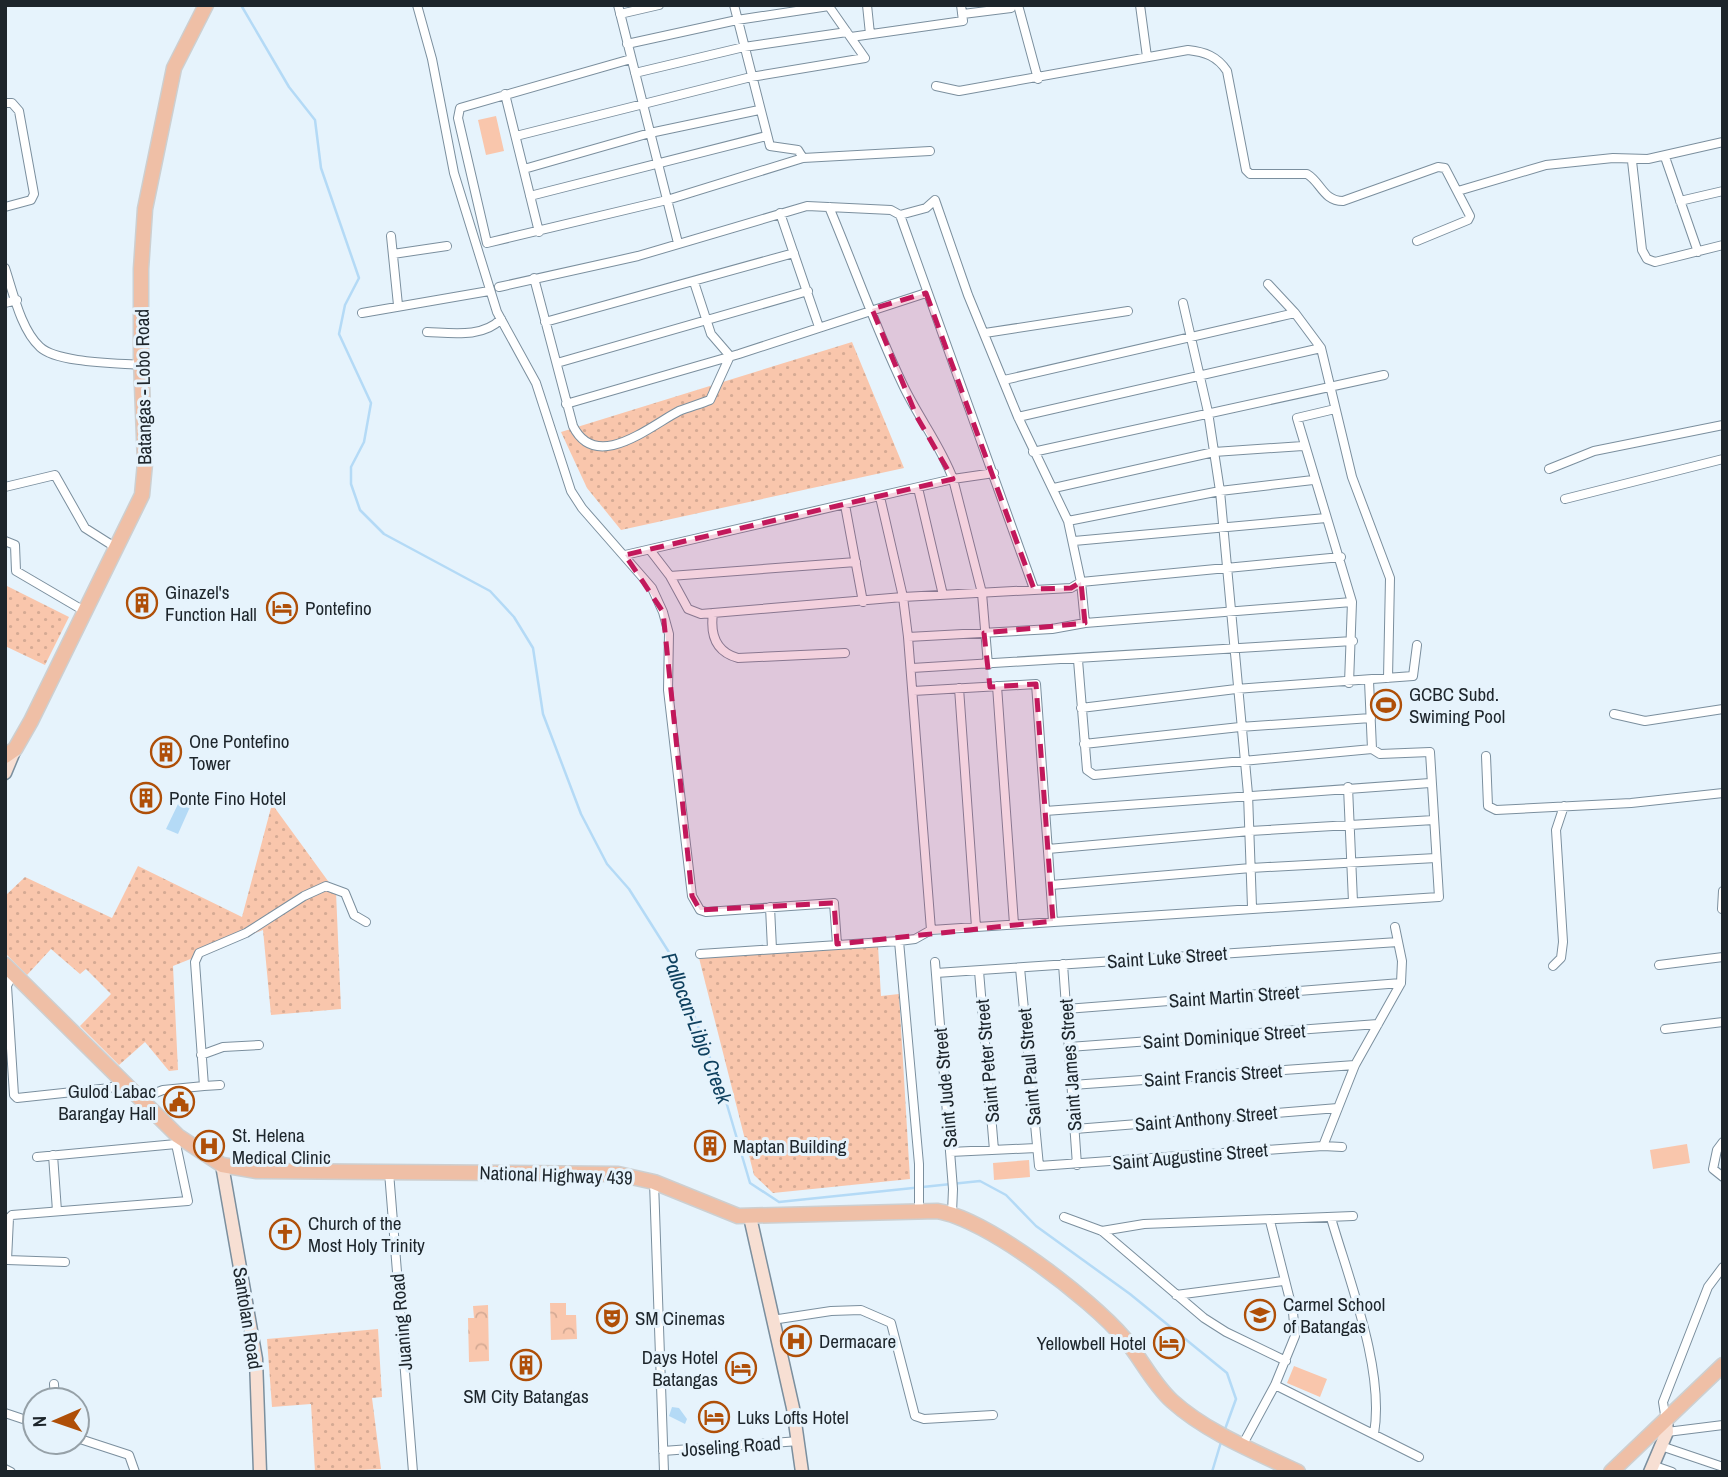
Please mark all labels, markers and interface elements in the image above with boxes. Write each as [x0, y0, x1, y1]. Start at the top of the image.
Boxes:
street label: Batangas - Lobo Road [129, 309, 157, 465]
place label: Ginazel's Function Hall [165, 579, 257, 627]
building icon: Ginazel's Function Hall [125, 586, 159, 620]
hotel icon: Pontefino [265, 591, 299, 625]
place label: Pontefino [305, 595, 372, 621]
place label: GCBC Subd. Swiming Pool [1409, 681, 1505, 729]
sports icon: GCBC Subd. Swiming Pool [1369, 688, 1403, 722]
place label: One Pontefino Tower [189, 728, 290, 776]
building icon: One Pontefino Tower [149, 735, 183, 769]
building icon: Ponte Fino Hotel [129, 781, 163, 815]
place label: Ponte Fino Hotel [169, 785, 286, 811]
street label: Saint Luke Street [1106, 940, 1229, 974]
water label: Pallocan-Libjo Creek [655, 948, 740, 1109]
street label: Saint Martin Street [1168, 978, 1301, 1014]
street label: Saint James Street [1052, 997, 1088, 1132]
street label: Saint Peter Street [969, 998, 1005, 1124]
street label: Saint Paul Street [1011, 1007, 1047, 1127]
street label: Saint Dominique Street [1142, 1017, 1307, 1055]
street label: Saint Jude Street [927, 1026, 963, 1149]
street label: Saint Francis Street [1143, 1057, 1284, 1093]
place label: Gulod Labac Barangay Hall [58, 1078, 156, 1126]
public building icon: Gulod Labac Barangay Hall [162, 1085, 196, 1119]
street label: Saint Anthony Street [1134, 1099, 1279, 1137]
place label: St. Helena Medical Clinic [232, 1122, 331, 1170]
hospital icon: St. Helena Medical Clinic [192, 1129, 226, 1163]
building icon: Maptan Building [693, 1129, 727, 1163]
place label: Maptan Building [733, 1133, 847, 1159]
street label: Saint Augustine Street [1111, 1136, 1269, 1176]
street label: National Highway 439 [479, 1159, 633, 1191]
place label: Church of the Most Holy Trinity [308, 1210, 425, 1258]
church icon: Church of the Most Holy Trinity [268, 1217, 302, 1251]
street label: Santolan Road [227, 1265, 269, 1371]
street label: Juaning Road [384, 1273, 418, 1371]
place label: Carmel School of Batangas [1283, 1291, 1385, 1339]
school or university icon: Carmel School of Batangas [1243, 1298, 1277, 1332]
theatre icon: SM Cinemas [595, 1301, 629, 1335]
place label: SM Cinemas [635, 1305, 725, 1331]
hospital icon: Dermacare [779, 1324, 813, 1358]
hotel icon: Yellowbell Hotel [1152, 1326, 1186, 1360]
place label: Dermacare [819, 1328, 896, 1354]
place label: Yellowbell Hotel [1036, 1330, 1146, 1356]
place label: Days Hotel Batangas [642, 1344, 718, 1392]
building icon: SM City Batangas [509, 1348, 543, 1382]
hotel icon: Days Hotel Batangas [724, 1351, 758, 1385]
place label: SM City Batangas [463, 1383, 589, 1409]
north arrow [21, 1386, 91, 1456]
hotel icon: Luks Lofts Hotel [697, 1400, 731, 1434]
place label: Luks Lofts Hotel [737, 1404, 849, 1430]
text: N [26, 1416, 52, 1428]
street label: Joseling Road [680, 1430, 782, 1462]

